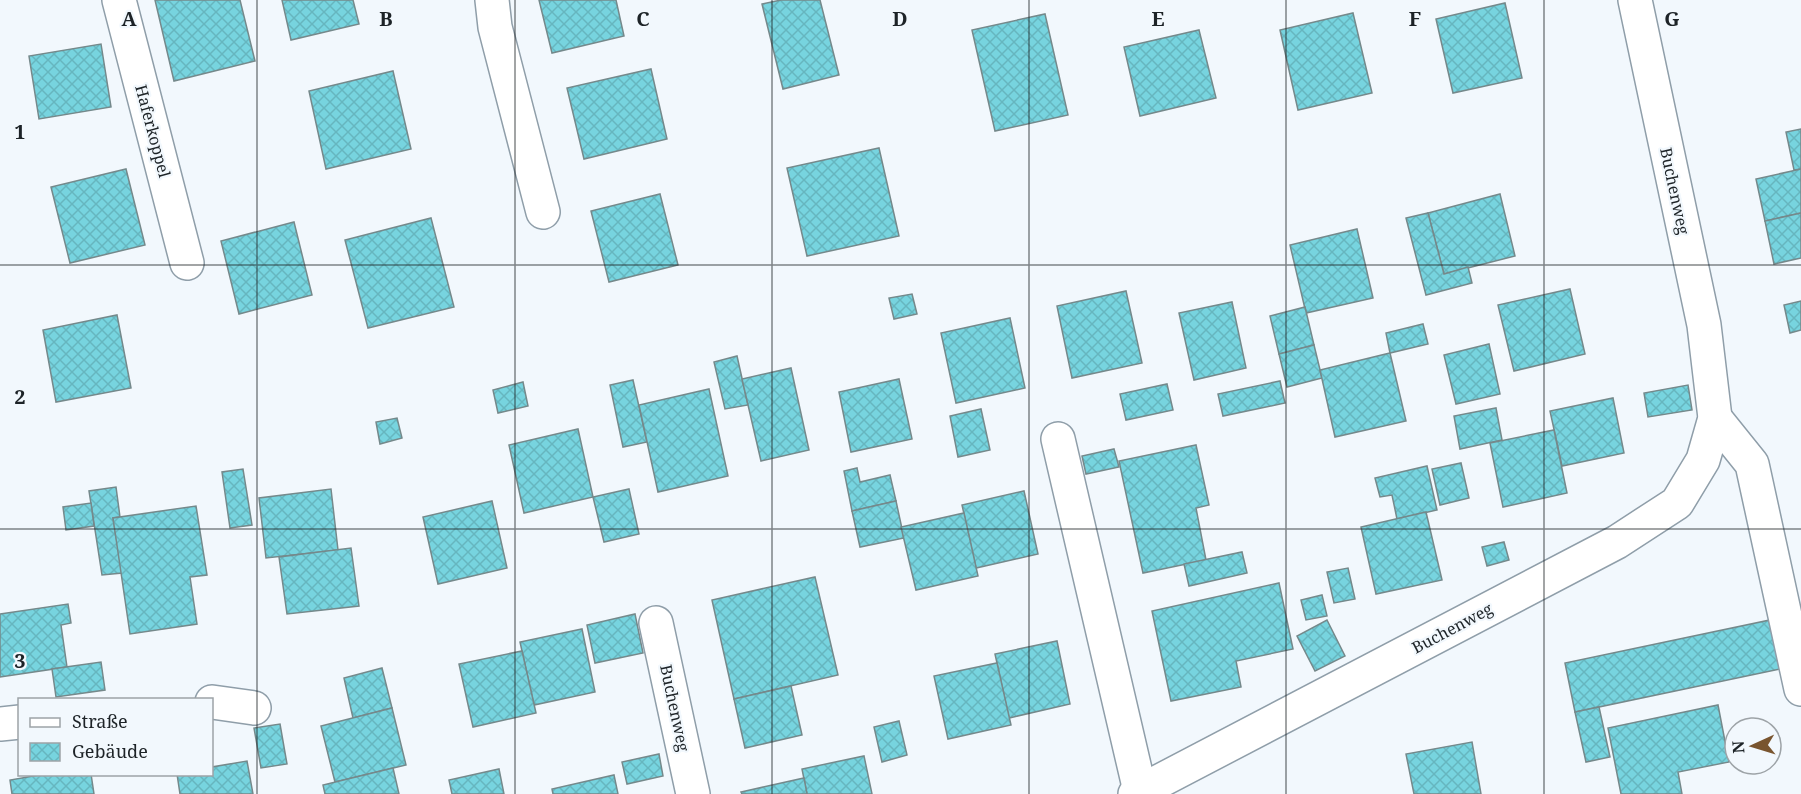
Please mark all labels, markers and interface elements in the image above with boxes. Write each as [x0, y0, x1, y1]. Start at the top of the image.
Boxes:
text: A [121, 5, 137, 32]
text: B [379, 5, 393, 32]
text: C [636, 5, 650, 32]
text: D [892, 5, 908, 32]
text: E [1151, 5, 1165, 32]
text: F [1409, 5, 1421, 32]
text: G [1664, 5, 1680, 32]
street label: Haferkoppel [130, 82, 176, 180]
text: 1 [14, 118, 26, 145]
street label: Buchenweg [1655, 145, 1695, 237]
text: 2 [14, 383, 26, 410]
street label: Buchenweg [1408, 597, 1497, 658]
text: 3 [14, 647, 26, 674]
street label: Buchenweg [655, 662, 695, 754]
legend [18, 698, 213, 776]
text: Straße [72, 709, 128, 733]
north arrow [1723, 716, 1783, 776]
text: Gebäude [72, 739, 148, 763]
text: N [1727, 740, 1749, 754]

